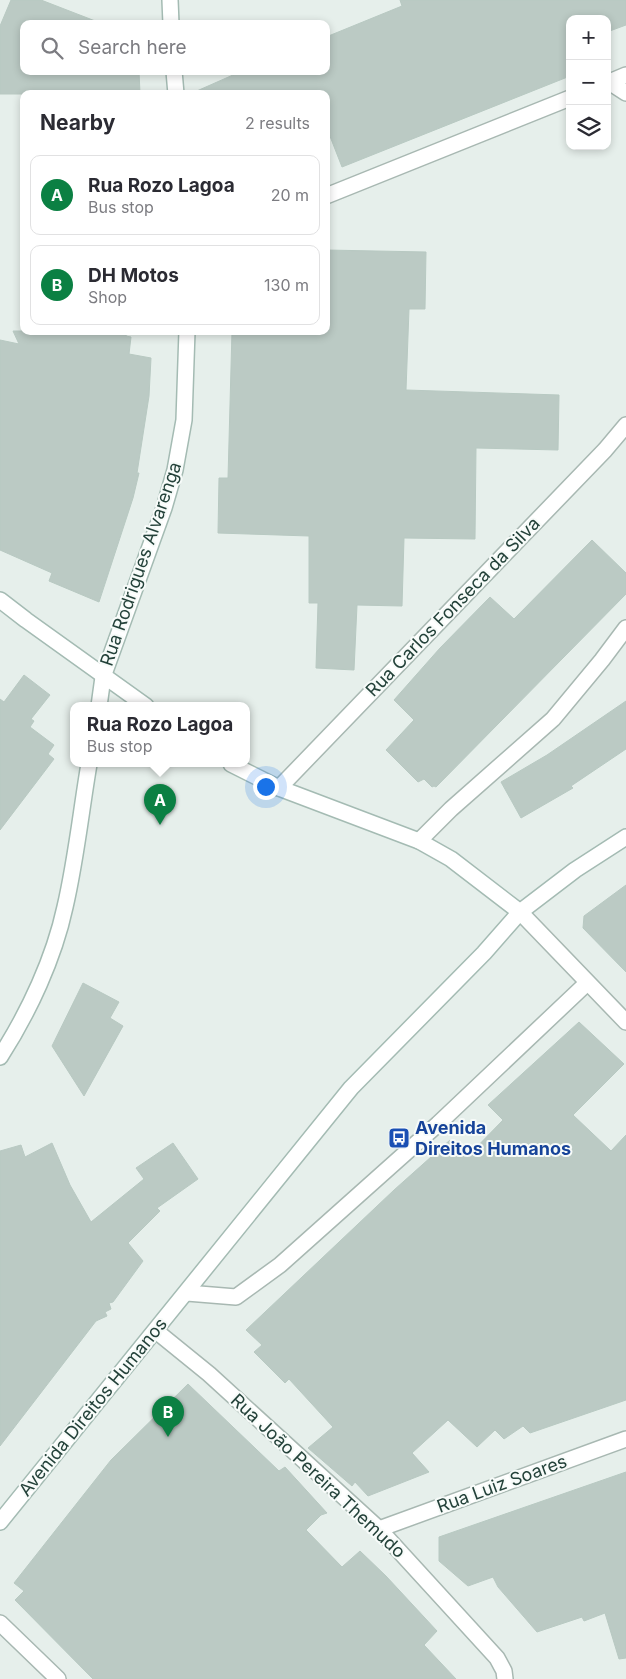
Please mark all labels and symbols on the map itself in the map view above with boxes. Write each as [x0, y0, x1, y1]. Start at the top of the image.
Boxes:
street label: Rua Rodrigues Alvarenga [96, 459, 185, 669]
street label: Rua Carlos Fonseca da Silva [361, 513, 544, 701]
your location [253, 774, 279, 800]
pin: A [144, 784, 176, 825]
place label: Avenida Direitos Humanos [415, 1117, 571, 1159]
bus stop icon: Avenida Direitos Humanos [387, 1126, 411, 1150]
street label: Avenida Direitos Humanos [14, 1313, 171, 1500]
street label: Rua João Pereira Themudo [227, 1389, 410, 1562]
pin: B [152, 1396, 184, 1437]
street label: Rua Luiz Soares [434, 1450, 570, 1517]

